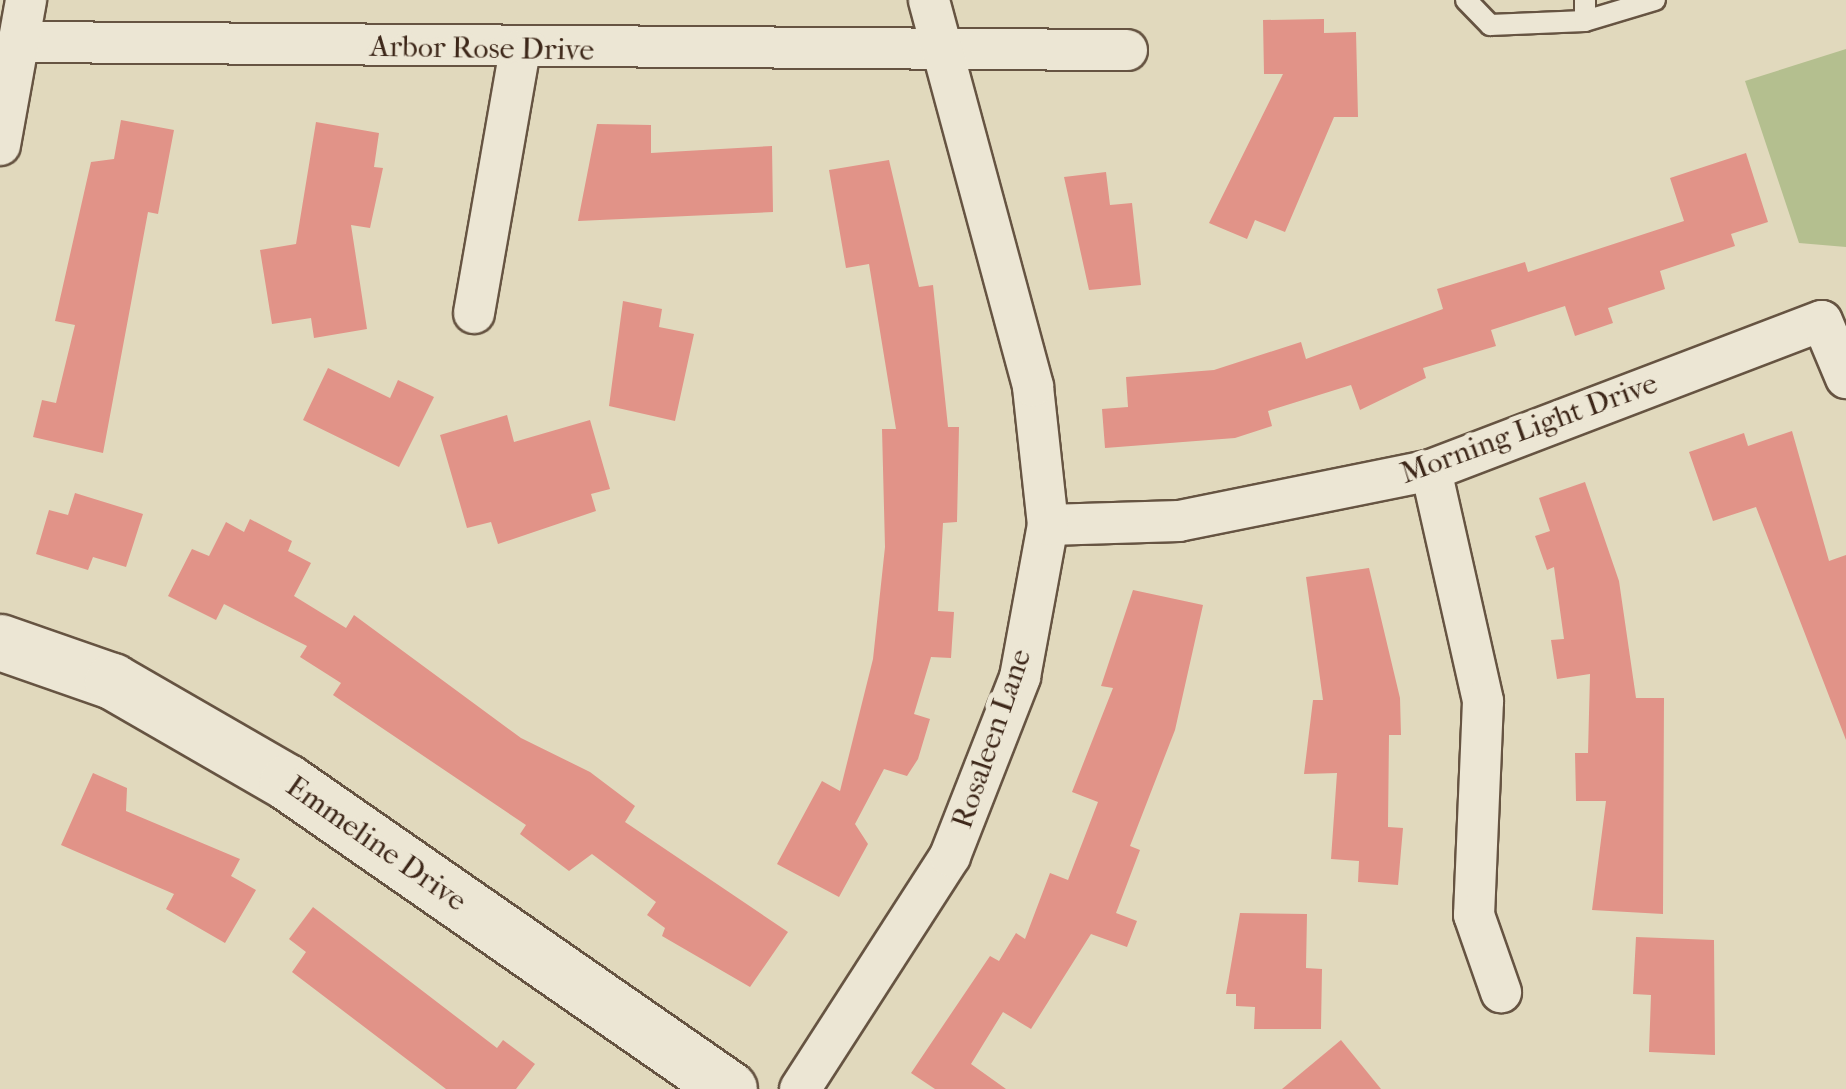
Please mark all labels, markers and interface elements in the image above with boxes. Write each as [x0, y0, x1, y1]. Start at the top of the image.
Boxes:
street label: Arbor Rose Drive [370, 29, 594, 69]
street label: Morning Light Drive [1396, 366, 1662, 492]
street label: Rosaleen Lane [944, 645, 1040, 833]
street label: Emmeline Drive [279, 769, 473, 919]

